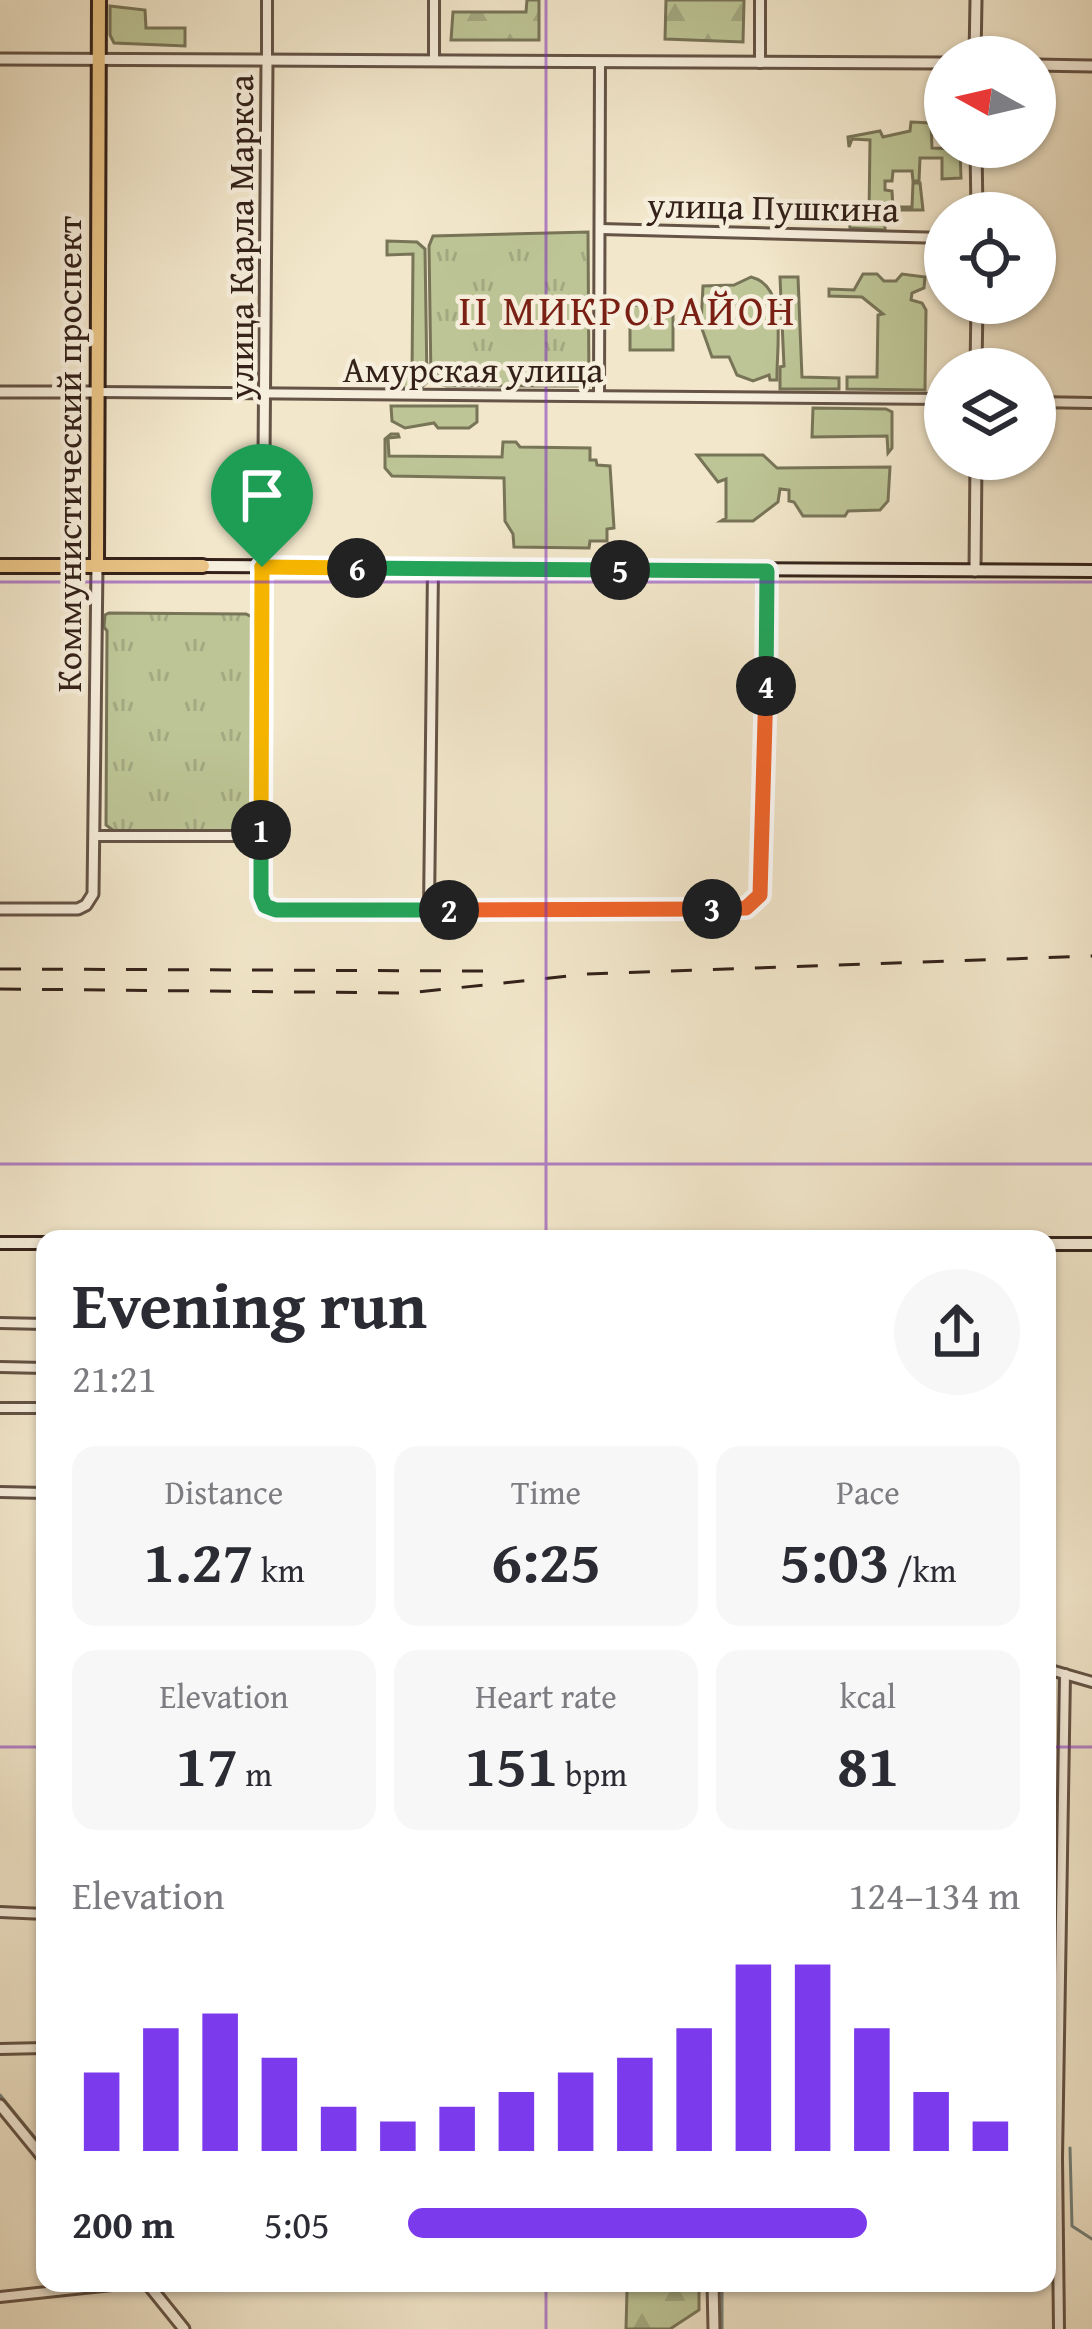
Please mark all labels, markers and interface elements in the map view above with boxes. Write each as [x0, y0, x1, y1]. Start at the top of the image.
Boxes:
north arrow [924, 36, 1056, 168]
map controls [924, 36, 1056, 480]
street label: улица Карла Маркса [213, 74, 266, 401]
street label: улица Пушкина [645, 177, 900, 235]
button: locate [924, 192, 1056, 324]
street label: Коммунистический проспект [41, 215, 94, 692]
district label: II МИКРОРАЙОН [459, 279, 797, 340]
street label: Амурская улица [343, 342, 603, 395]
button: layers [924, 348, 1056, 480]
pin [211, 444, 313, 567]
icon: arrive [229, 462, 295, 528]
pin: 6 [327, 538, 387, 598]
pin: 5 [590, 540, 650, 600]
text: 6 [348, 544, 366, 592]
text: 5 [611, 546, 629, 594]
pin: 4 [736, 656, 796, 716]
text: 4 [757, 662, 775, 710]
pin: 1 [231, 800, 291, 860]
text: 1 [252, 806, 270, 854]
pin: 3 [682, 879, 742, 939]
pin: 2 [419, 880, 479, 940]
text: 3 [703, 885, 721, 933]
text: 2 [440, 886, 458, 934]
text: Evening run [72, 1255, 427, 1352]
button: share [894, 1269, 1020, 1395]
text: 21:21 [72, 1349, 157, 1406]
text: Distance [165, 1468, 283, 1516]
text: Time [511, 1468, 581, 1516]
text: Pace [836, 1468, 900, 1516]
text: 1.27 [143, 1516, 254, 1604]
text: 6:25 [491, 1516, 601, 1604]
text: 5:03 [780, 1516, 890, 1604]
text: km [254, 1546, 305, 1594]
text: /km [890, 1546, 956, 1594]
text: Elevation [159, 1672, 289, 1720]
text: Heart rate [475, 1672, 617, 1720]
text: kcal [840, 1672, 896, 1720]
text: 17 [176, 1720, 238, 1808]
text: 151 [465, 1720, 558, 1808]
text: 81 [837, 1720, 899, 1808]
text: m [238, 1750, 272, 1798]
text: bpm [558, 1750, 627, 1798]
text: Elevation [72, 1866, 225, 1923]
text: 124–134 m [848, 1866, 1020, 1923]
text: 200 m [72, 2195, 175, 2252]
text: 5:05 [264, 2195, 330, 2252]

